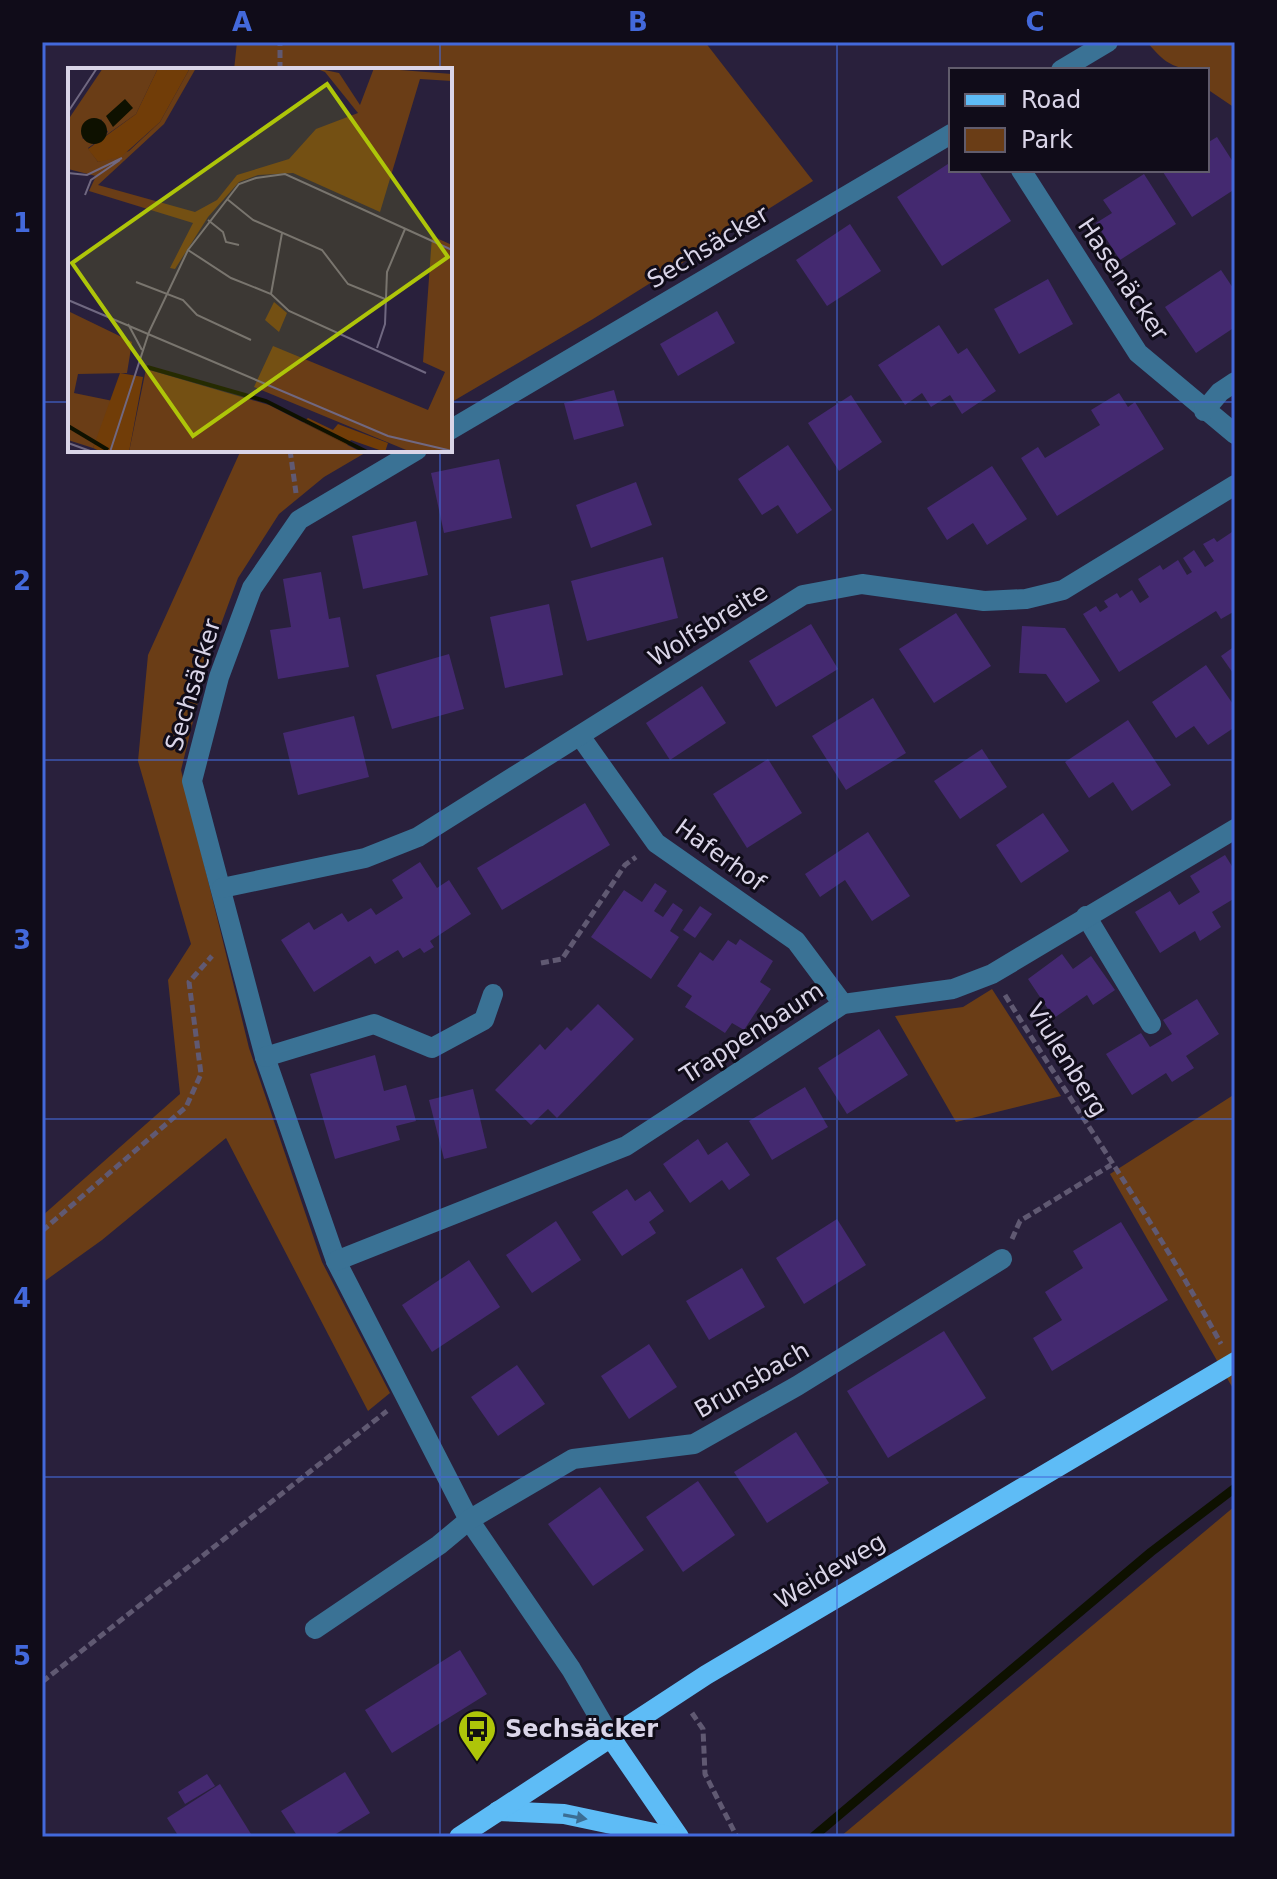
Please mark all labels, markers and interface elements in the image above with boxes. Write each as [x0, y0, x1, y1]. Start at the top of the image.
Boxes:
text: A [232, 7, 252, 37]
text: B [628, 7, 648, 37]
text: C [1025, 7, 1045, 37]
inset map [68, 68, 452, 452]
legend [949, 68, 1209, 172]
text: Road [1021, 86, 1081, 114]
text: Park [1021, 126, 1073, 154]
street label: Sechsäcker [642, 200, 774, 294]
text: 1 [13, 208, 31, 238]
street label: Hasenäcker [1072, 213, 1174, 345]
text: 2 [13, 566, 31, 596]
street label: Wolfsbreite [643, 577, 773, 673]
street label: Sechsäcker [160, 616, 226, 754]
street label: Haferhof [670, 813, 771, 897]
text: 3 [13, 925, 31, 955]
street label: Trappenbaum [674, 976, 829, 1090]
street label: Viulenberg [1021, 998, 1113, 1122]
text: 4 [13, 1283, 31, 1313]
street label: Brunsbach [690, 1336, 814, 1424]
street label: Weideweg [770, 1527, 890, 1615]
text: 5 [13, 1641, 31, 1671]
bus stop icon: Sechsäcker [456, 1708, 498, 1763]
place label: Sechsäcker [505, 1715, 658, 1743]
one-way arrow [563, 1811, 588, 1823]

